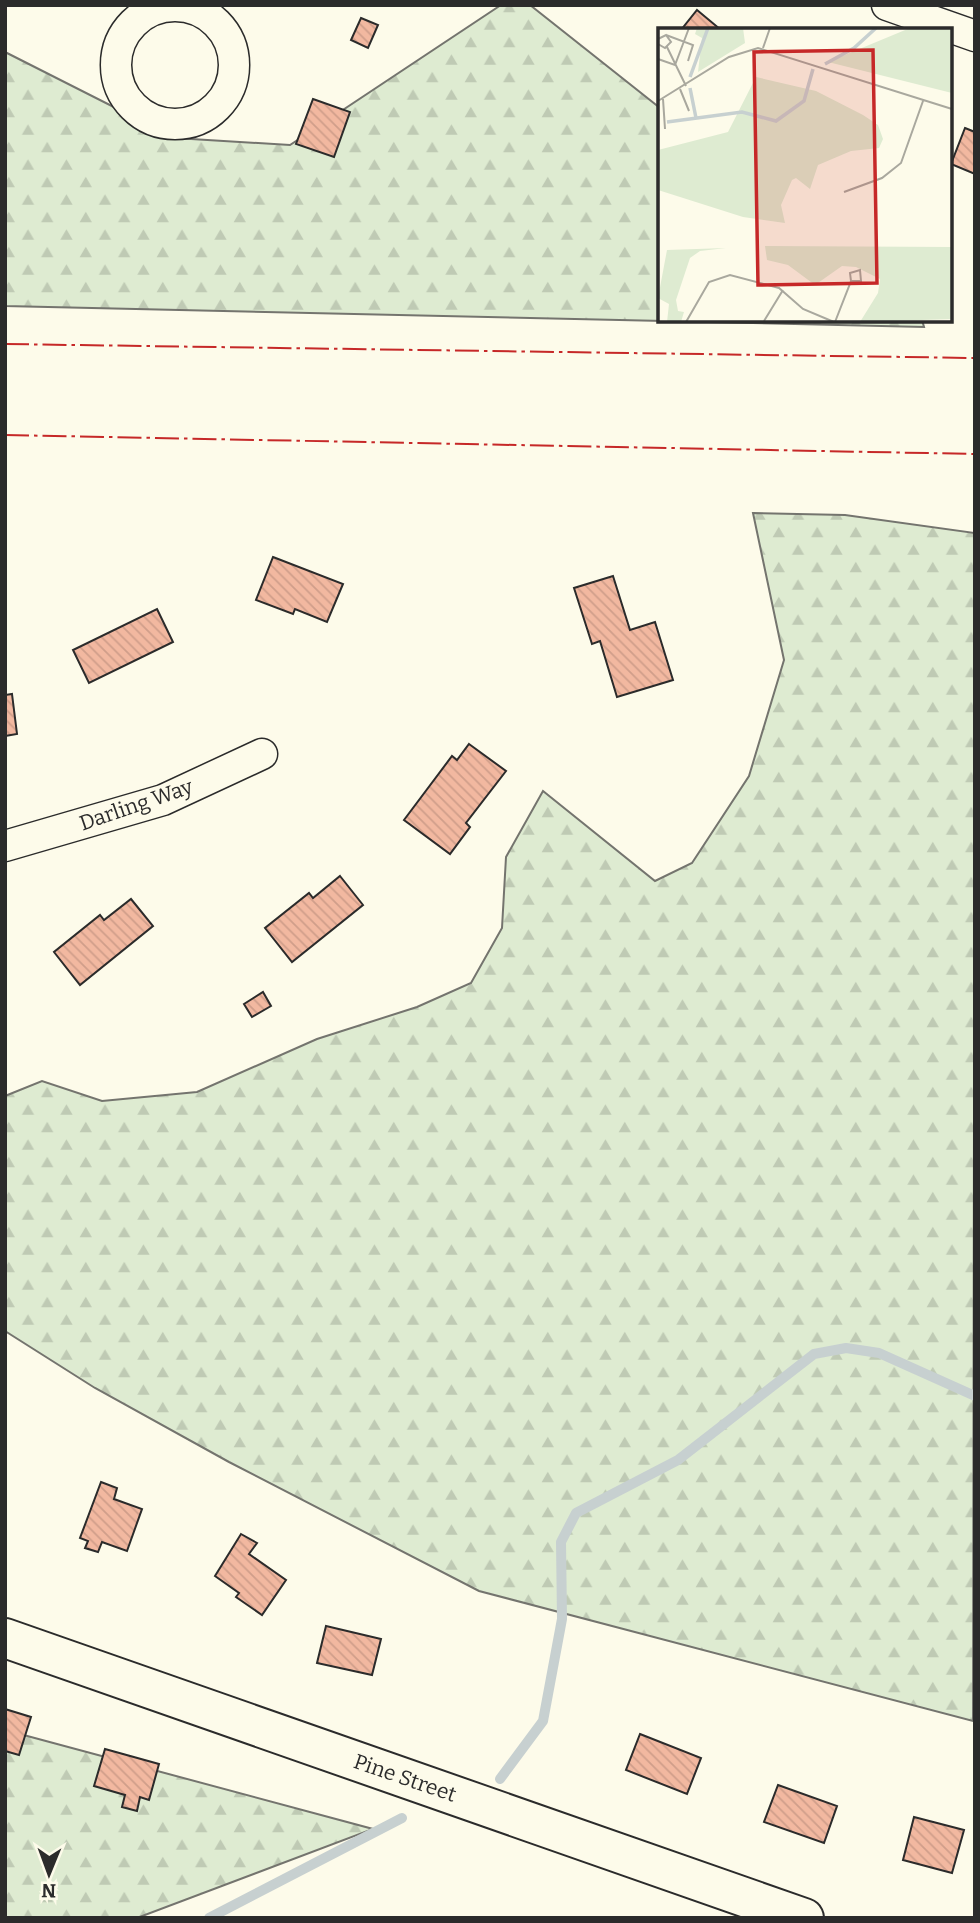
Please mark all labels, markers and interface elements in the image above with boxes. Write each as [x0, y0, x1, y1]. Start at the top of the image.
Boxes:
inset map [658, 28, 952, 322]
street label: Darling Way [76, 773, 197, 837]
street label: Pine Street [350, 1748, 460, 1808]
north arrow [14, 1839, 84, 1909]
text: N [41, 1879, 56, 1902]

